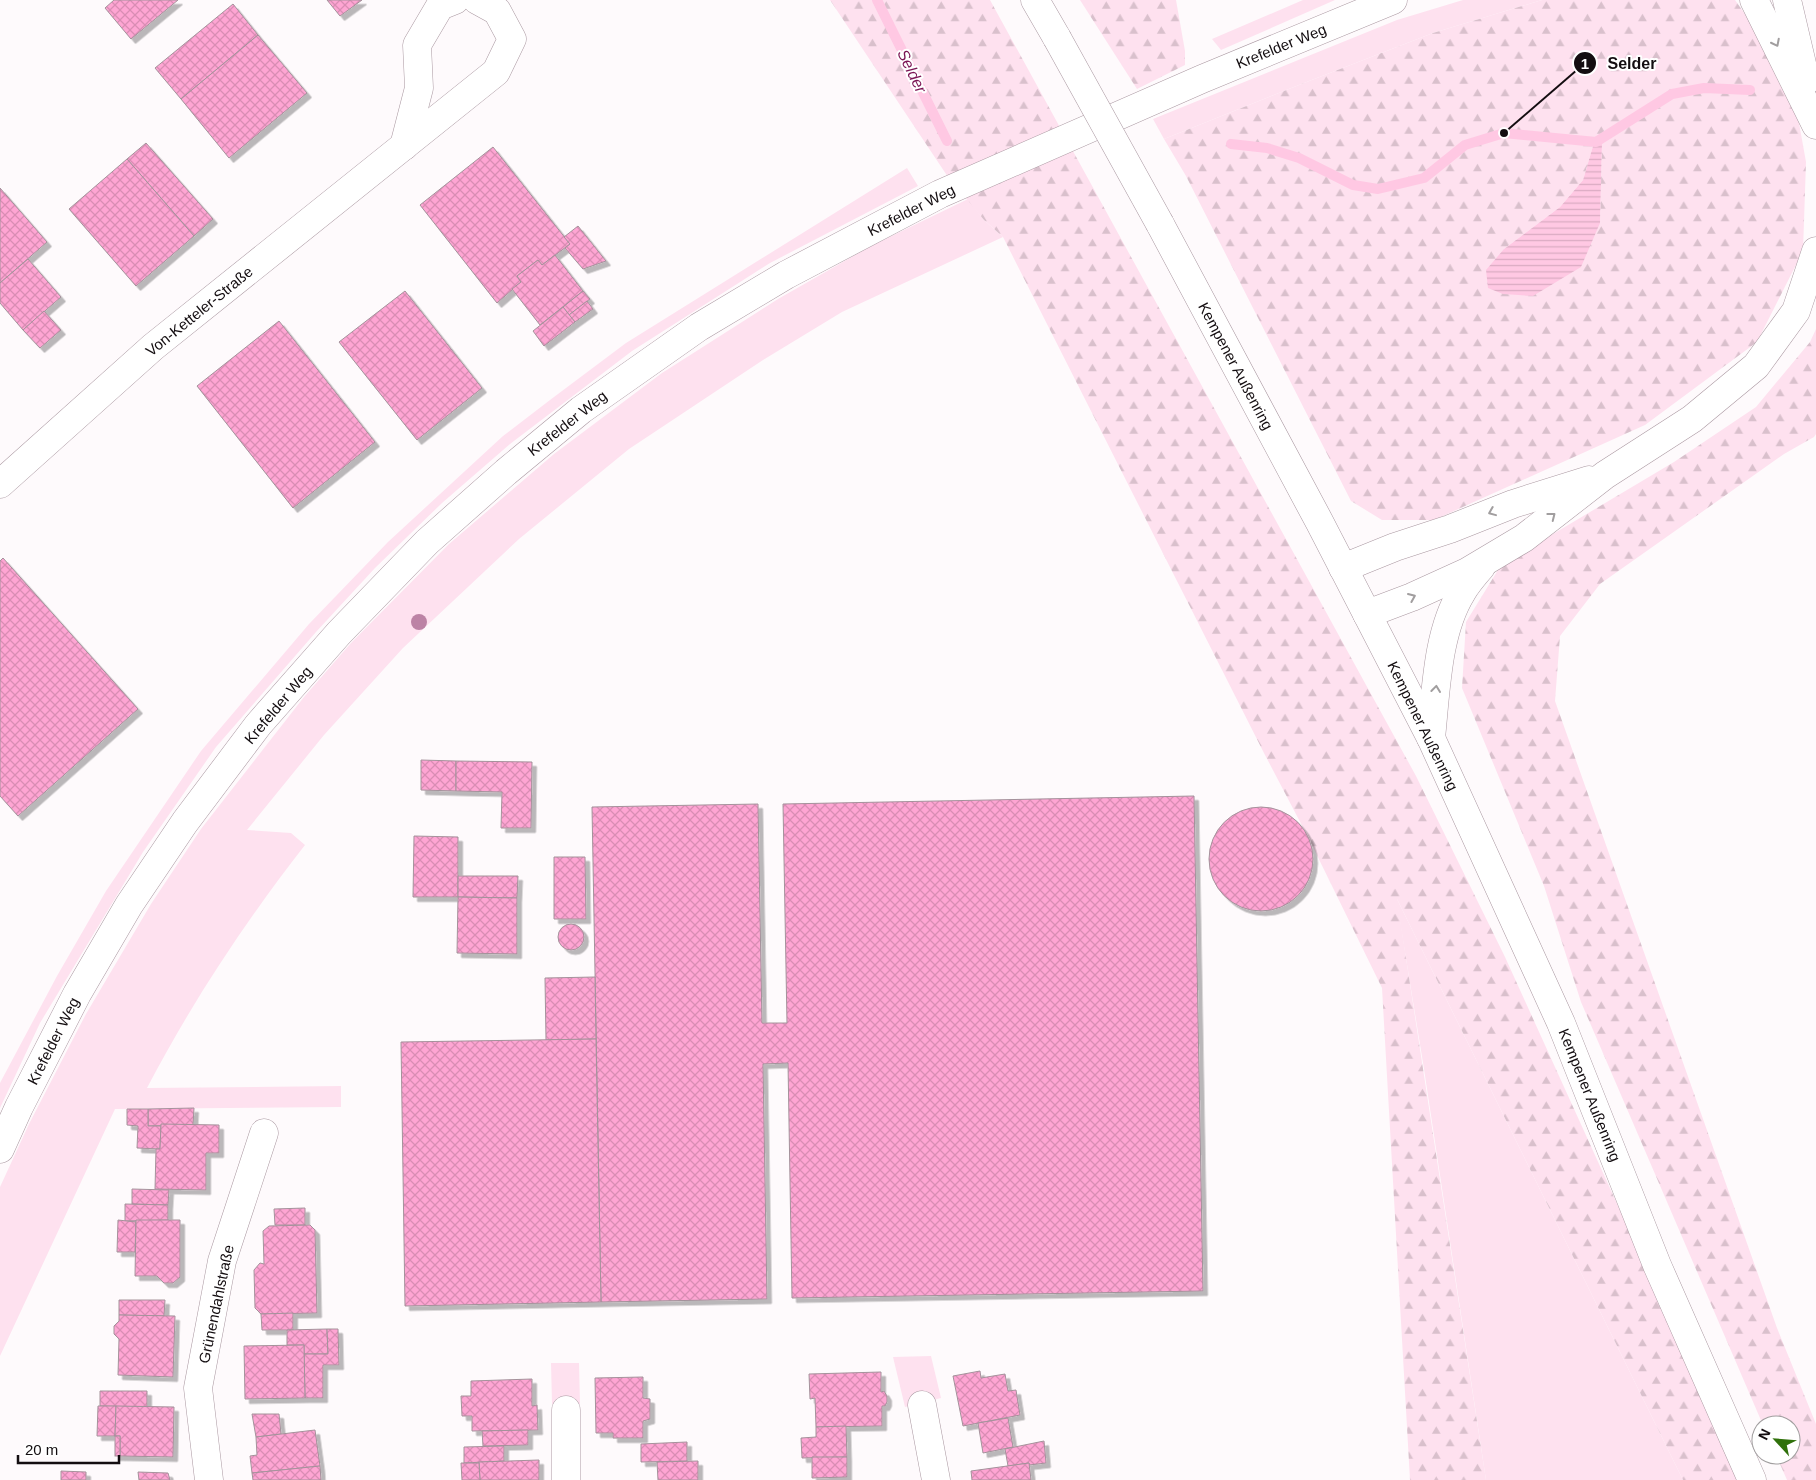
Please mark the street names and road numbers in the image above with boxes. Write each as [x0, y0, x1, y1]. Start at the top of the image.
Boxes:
street label: Krefelder Weg [1233, 20, 1329, 72]
street label: Krefelder Weg [865, 181, 957, 239]
street label: Von-Ketteler-Straße [142, 263, 256, 359]
street label: Kempener Außenring [1195, 299, 1277, 433]
street label: Krefelder Weg [524, 387, 610, 459]
street label: Kempener Außenring [1384, 659, 1462, 793]
street label: Krefelder Weg [241, 663, 315, 747]
street label: Krefelder Weg [24, 995, 82, 1087]
street label: Kempener Außenring [1556, 1026, 1624, 1164]
street label: Grünendahlstraße [195, 1243, 237, 1365]

